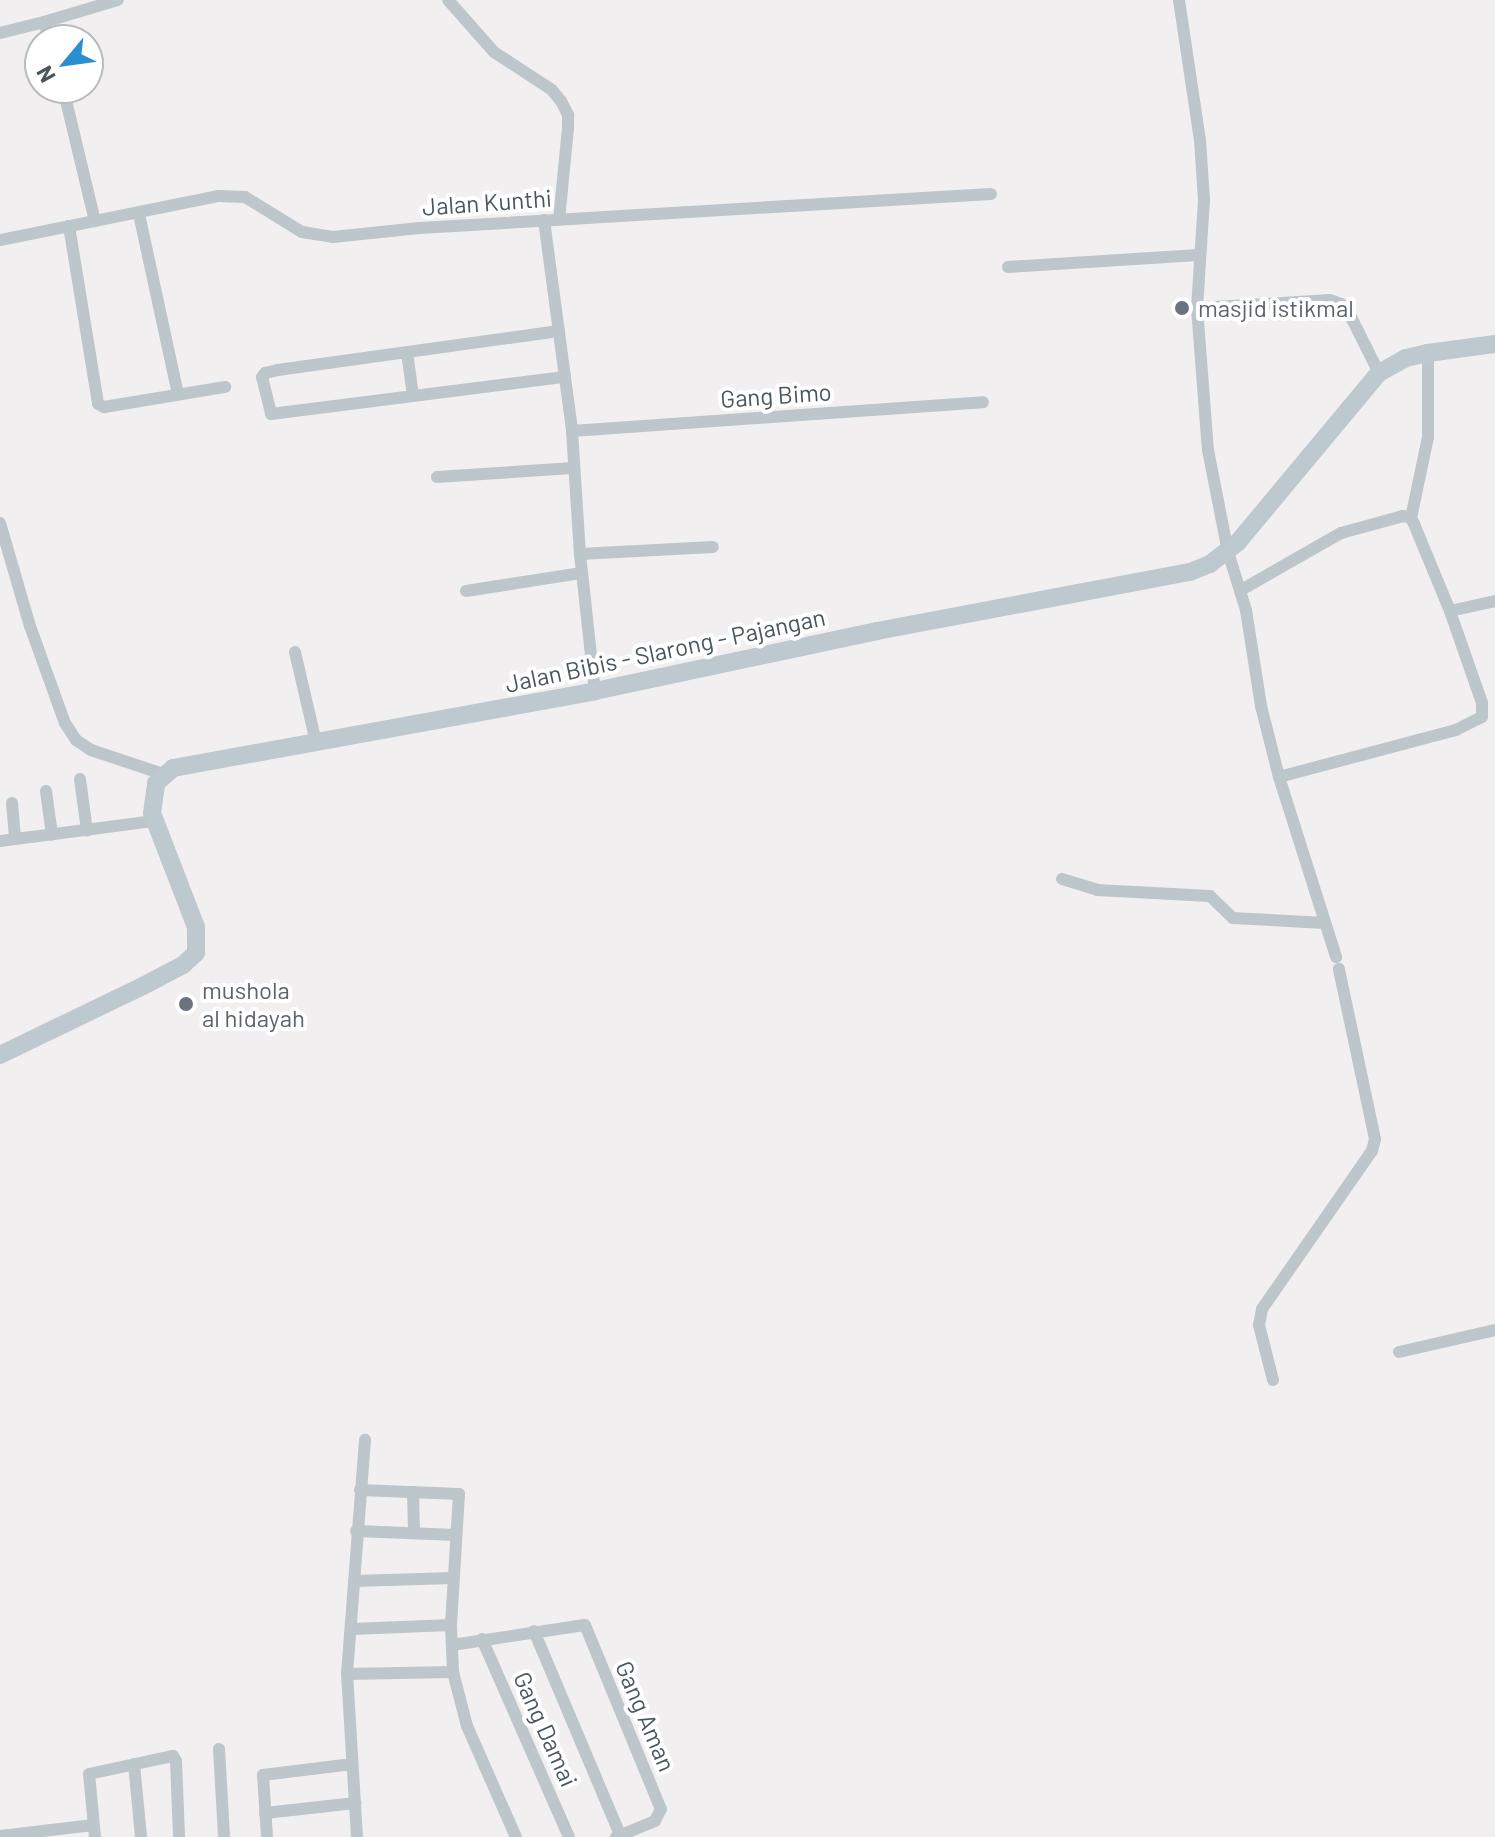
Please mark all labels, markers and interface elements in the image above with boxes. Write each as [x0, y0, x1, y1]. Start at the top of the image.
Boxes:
north arrow [24, 24, 104, 104]
text: N [30, 62, 60, 87]
street label: Jalan Kunthi [421, 183, 553, 221]
place label: masjid istikmal [1198, 294, 1354, 322]
marker: masjid istikmal [1173, 299, 1191, 317]
street label: Gang Bimo [719, 377, 833, 413]
street label: Jalan Bibis - Slarong - Pajangan [502, 602, 828, 698]
place label: mushola al hidayah [202, 976, 305, 1032]
marker: mushola al hidayah [177, 995, 195, 1013]
street label: Gang Aman [610, 1657, 682, 1775]
street label: Gang Damai [508, 1667, 584, 1791]

